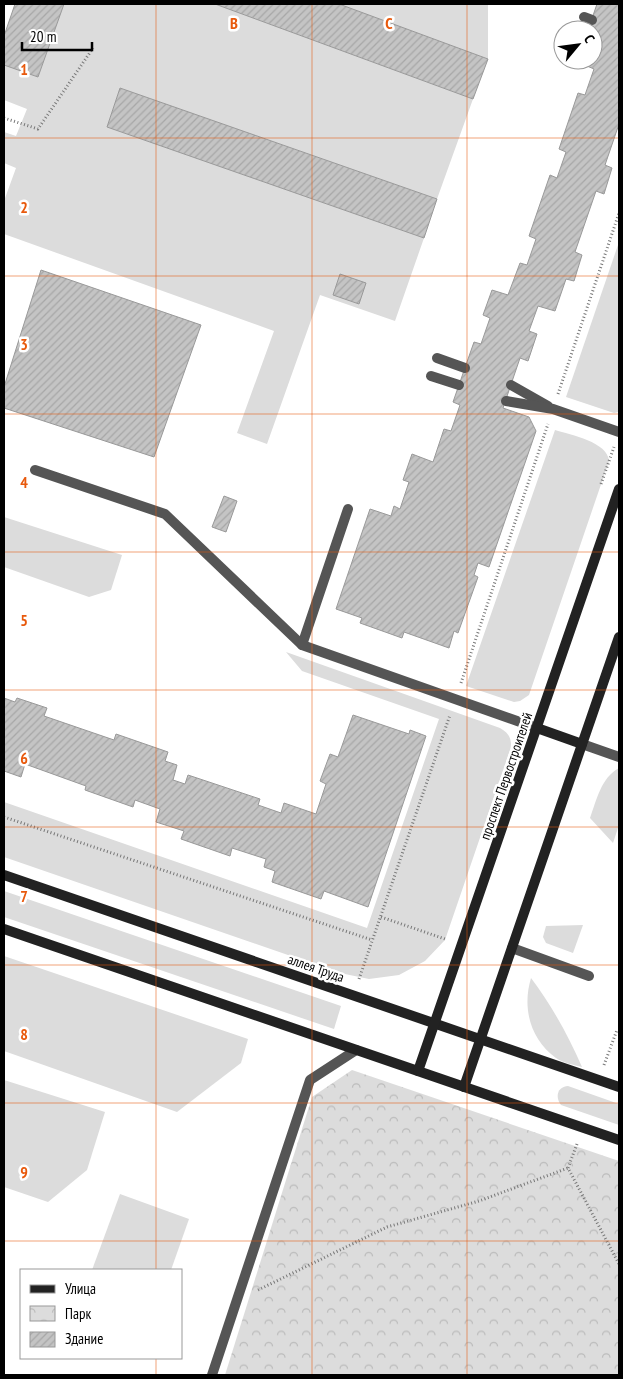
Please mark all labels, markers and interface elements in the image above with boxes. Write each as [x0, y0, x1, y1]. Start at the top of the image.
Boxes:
text: B [230, 13, 238, 33]
text: C [385, 13, 393, 33]
scale bar [22, 20, 92, 52]
north arrow [553, 20, 603, 70]
text: 20 m [30, 27, 56, 46]
text: С [580, 32, 599, 46]
text: 1 [20, 59, 28, 79]
text: 2 [20, 197, 28, 217]
text: 3 [20, 334, 28, 354]
text: 4 [20, 472, 28, 492]
text: 5 [20, 610, 28, 630]
street label: проспект Первостроителей [476, 710, 536, 842]
text: 6 [20, 748, 28, 768]
text: 7 [20, 886, 28, 906]
street label: аллея Труда [285, 950, 347, 986]
text: 8 [20, 1024, 28, 1044]
text: 9 [20, 1162, 28, 1182]
legend [20, 1269, 182, 1359]
text: Улица [65, 1279, 96, 1298]
text: Парк [65, 1304, 91, 1323]
text: Здание [65, 1329, 103, 1348]

